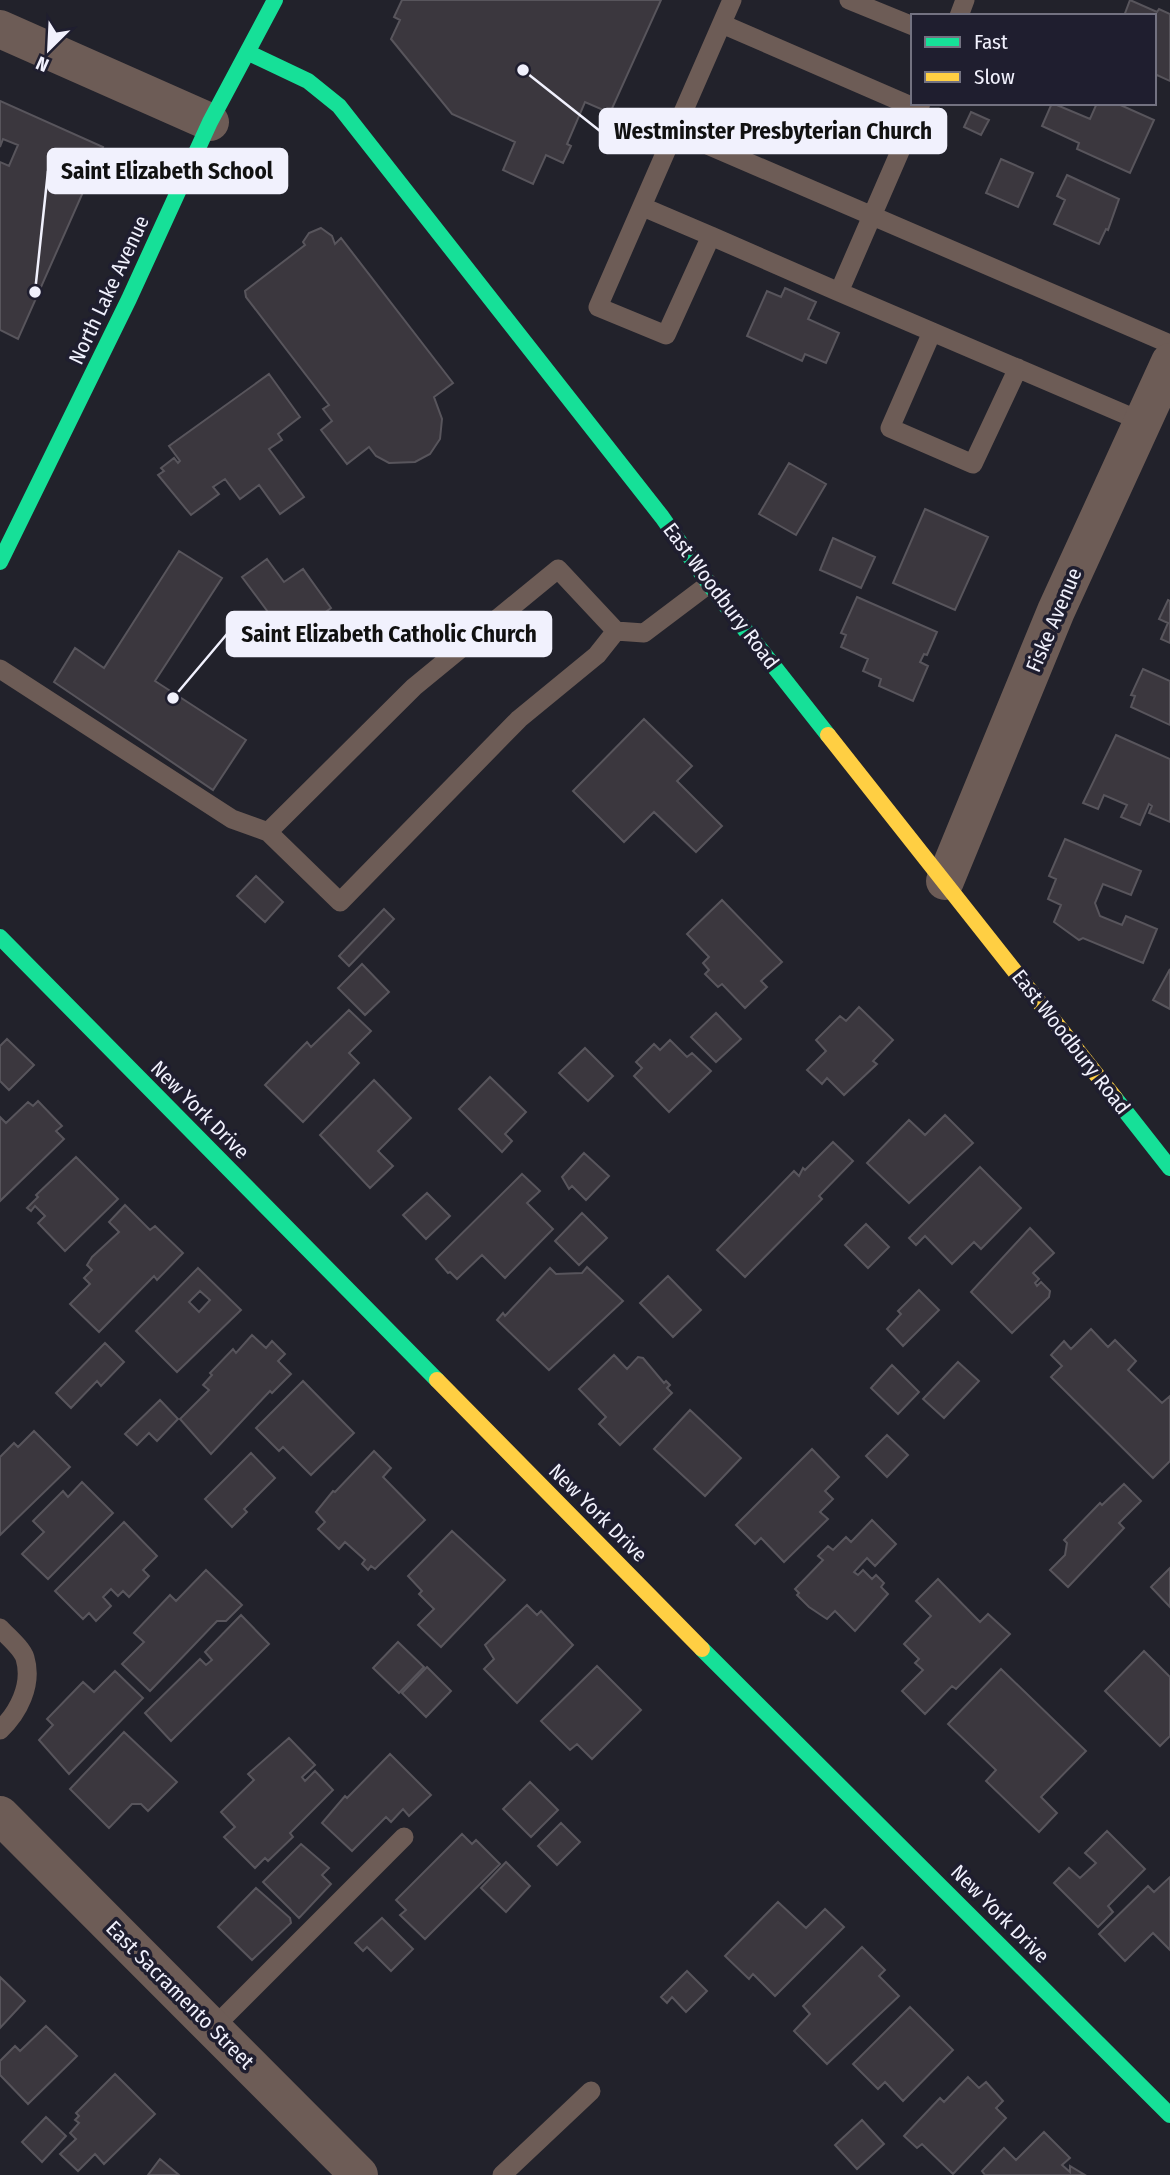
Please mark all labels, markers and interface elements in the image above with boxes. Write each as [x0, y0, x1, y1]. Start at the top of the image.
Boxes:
north arrow [14, 14, 84, 84]
legend [911, 14, 1156, 105]
text: Fast [974, 29, 1008, 55]
text: N [32, 51, 52, 77]
text: Slow [974, 64, 1015, 90]
callout: Westminster Presbyterian Church [600, 109, 946, 153]
text: Westminster Presbyterian Church [614, 117, 932, 145]
callout: Saint Elizabeth School [48, 149, 287, 193]
text: Saint Elizabeth School [61, 157, 274, 185]
street label: North Lake Avenue [63, 211, 155, 369]
street label: East Woodbury Road [657, 518, 785, 674]
street label: Fiske Avenue [1020, 564, 1088, 676]
callout: Saint Elizabeth Catholic Church [227, 612, 551, 656]
text: Saint Elizabeth Catholic Church [241, 620, 537, 648]
street label: East Woodbury Road [1006, 964, 1136, 1120]
street label: New York Drive [145, 1055, 255, 1165]
street label: New York Drive [543, 1458, 653, 1568]
street label: New York Drive [945, 1859, 1055, 1969]
street label: East Sacramento Street [100, 1915, 260, 2075]

